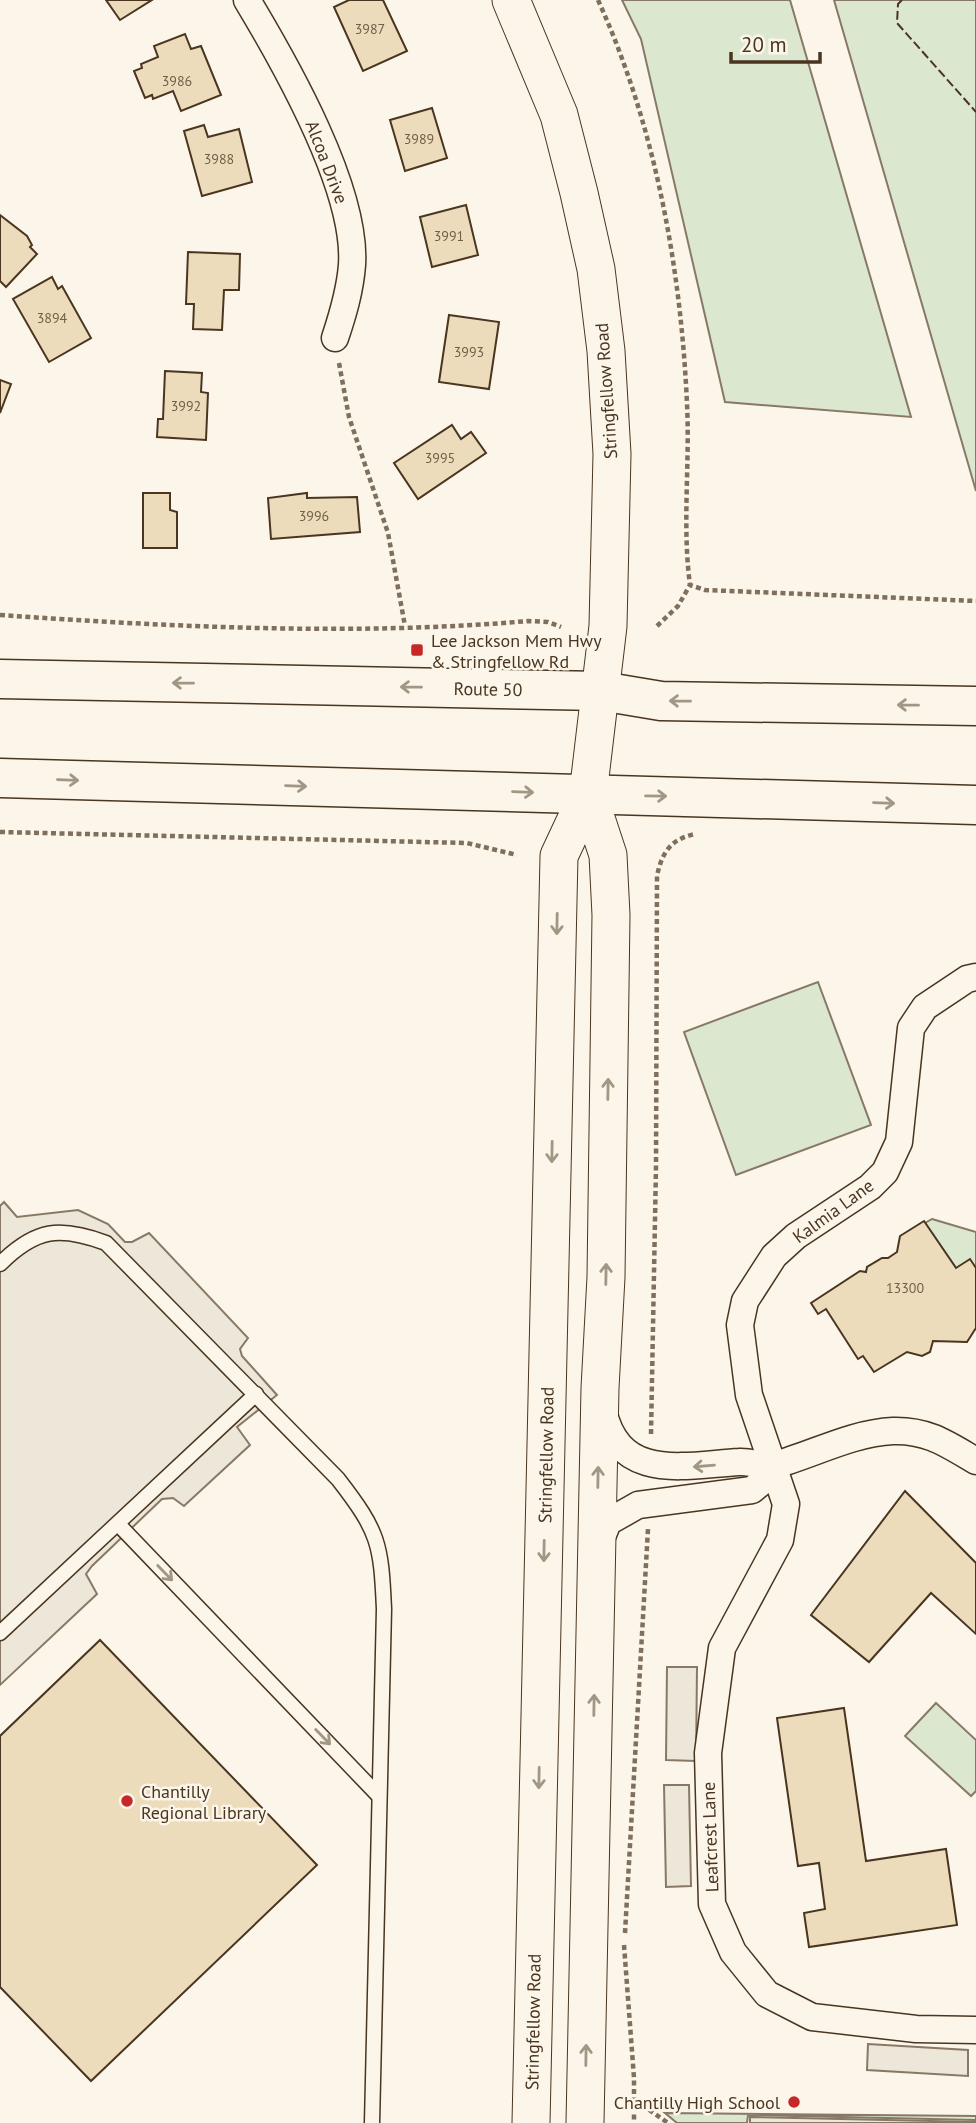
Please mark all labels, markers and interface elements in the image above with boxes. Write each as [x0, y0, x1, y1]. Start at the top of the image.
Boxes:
house number: 3987 [355, 20, 385, 38]
scale bar [731, 21, 820, 65]
text: 20 m [741, 31, 787, 58]
house number: 3986 [162, 72, 192, 90]
street label: Alcoa Drive [301, 117, 353, 207]
house number: 3989 [404, 130, 434, 148]
house number: 3988 [204, 150, 234, 168]
house number: 3991 [434, 227, 464, 245]
house number: 3894 [37, 309, 68, 327]
street label: Stringfellow Road [590, 322, 622, 460]
house number: 3993 [454, 343, 484, 361]
house number: 3992 [171, 397, 201, 415]
house number: 3995 [425, 449, 455, 467]
house number: 3996 [299, 507, 329, 525]
place label: Lee Jackson Mem Hwy & Stringfellow Rd [431, 629, 602, 673]
marker: Lee Jackson Mem Hwy & Stringfellow Rd [409, 642, 425, 658]
one-way arrow [172, 677, 195, 690]
street label: Route 50 [453, 677, 523, 701]
one-way arrow [399, 681, 422, 694]
one-way arrow [669, 694, 692, 708]
one-way arrow [897, 698, 920, 712]
one-way arrow [56, 773, 79, 786]
one-way arrow [284, 779, 307, 792]
one-way arrow [511, 785, 534, 799]
one-way arrow [644, 789, 667, 802]
one-way arrow [872, 796, 895, 809]
one-way arrow [551, 913, 564, 936]
one-way arrow [602, 1078, 615, 1101]
one-way arrow [545, 1140, 559, 1163]
street label: Kalmia Lane [788, 1174, 878, 1248]
one-way arrow [599, 1263, 613, 1286]
house number: 13300 [886, 1279, 924, 1297]
street label: Stringfellow Road [533, 1387, 559, 1523]
one-way arrow [693, 1460, 716, 1473]
one-way arrow [591, 1466, 605, 1489]
one-way arrow [537, 1539, 551, 1562]
one-way arrow [156, 1564, 173, 1581]
one-way arrow [587, 1694, 600, 1717]
one-way arrow [314, 1728, 331, 1745]
one-way arrow [532, 1766, 546, 1789]
place label: Chantilly Regional Library [141, 1780, 267, 1824]
street label: Leafcrest Lane [697, 1781, 723, 1893]
marker: Chantilly Regional Library [119, 1793, 135, 1809]
street label: Stringfellow Road [520, 1954, 546, 2090]
one-way arrow [579, 2044, 592, 2067]
place label: Chantilly High School [614, 2091, 781, 2114]
marker: Chantilly High School [786, 2094, 802, 2110]

